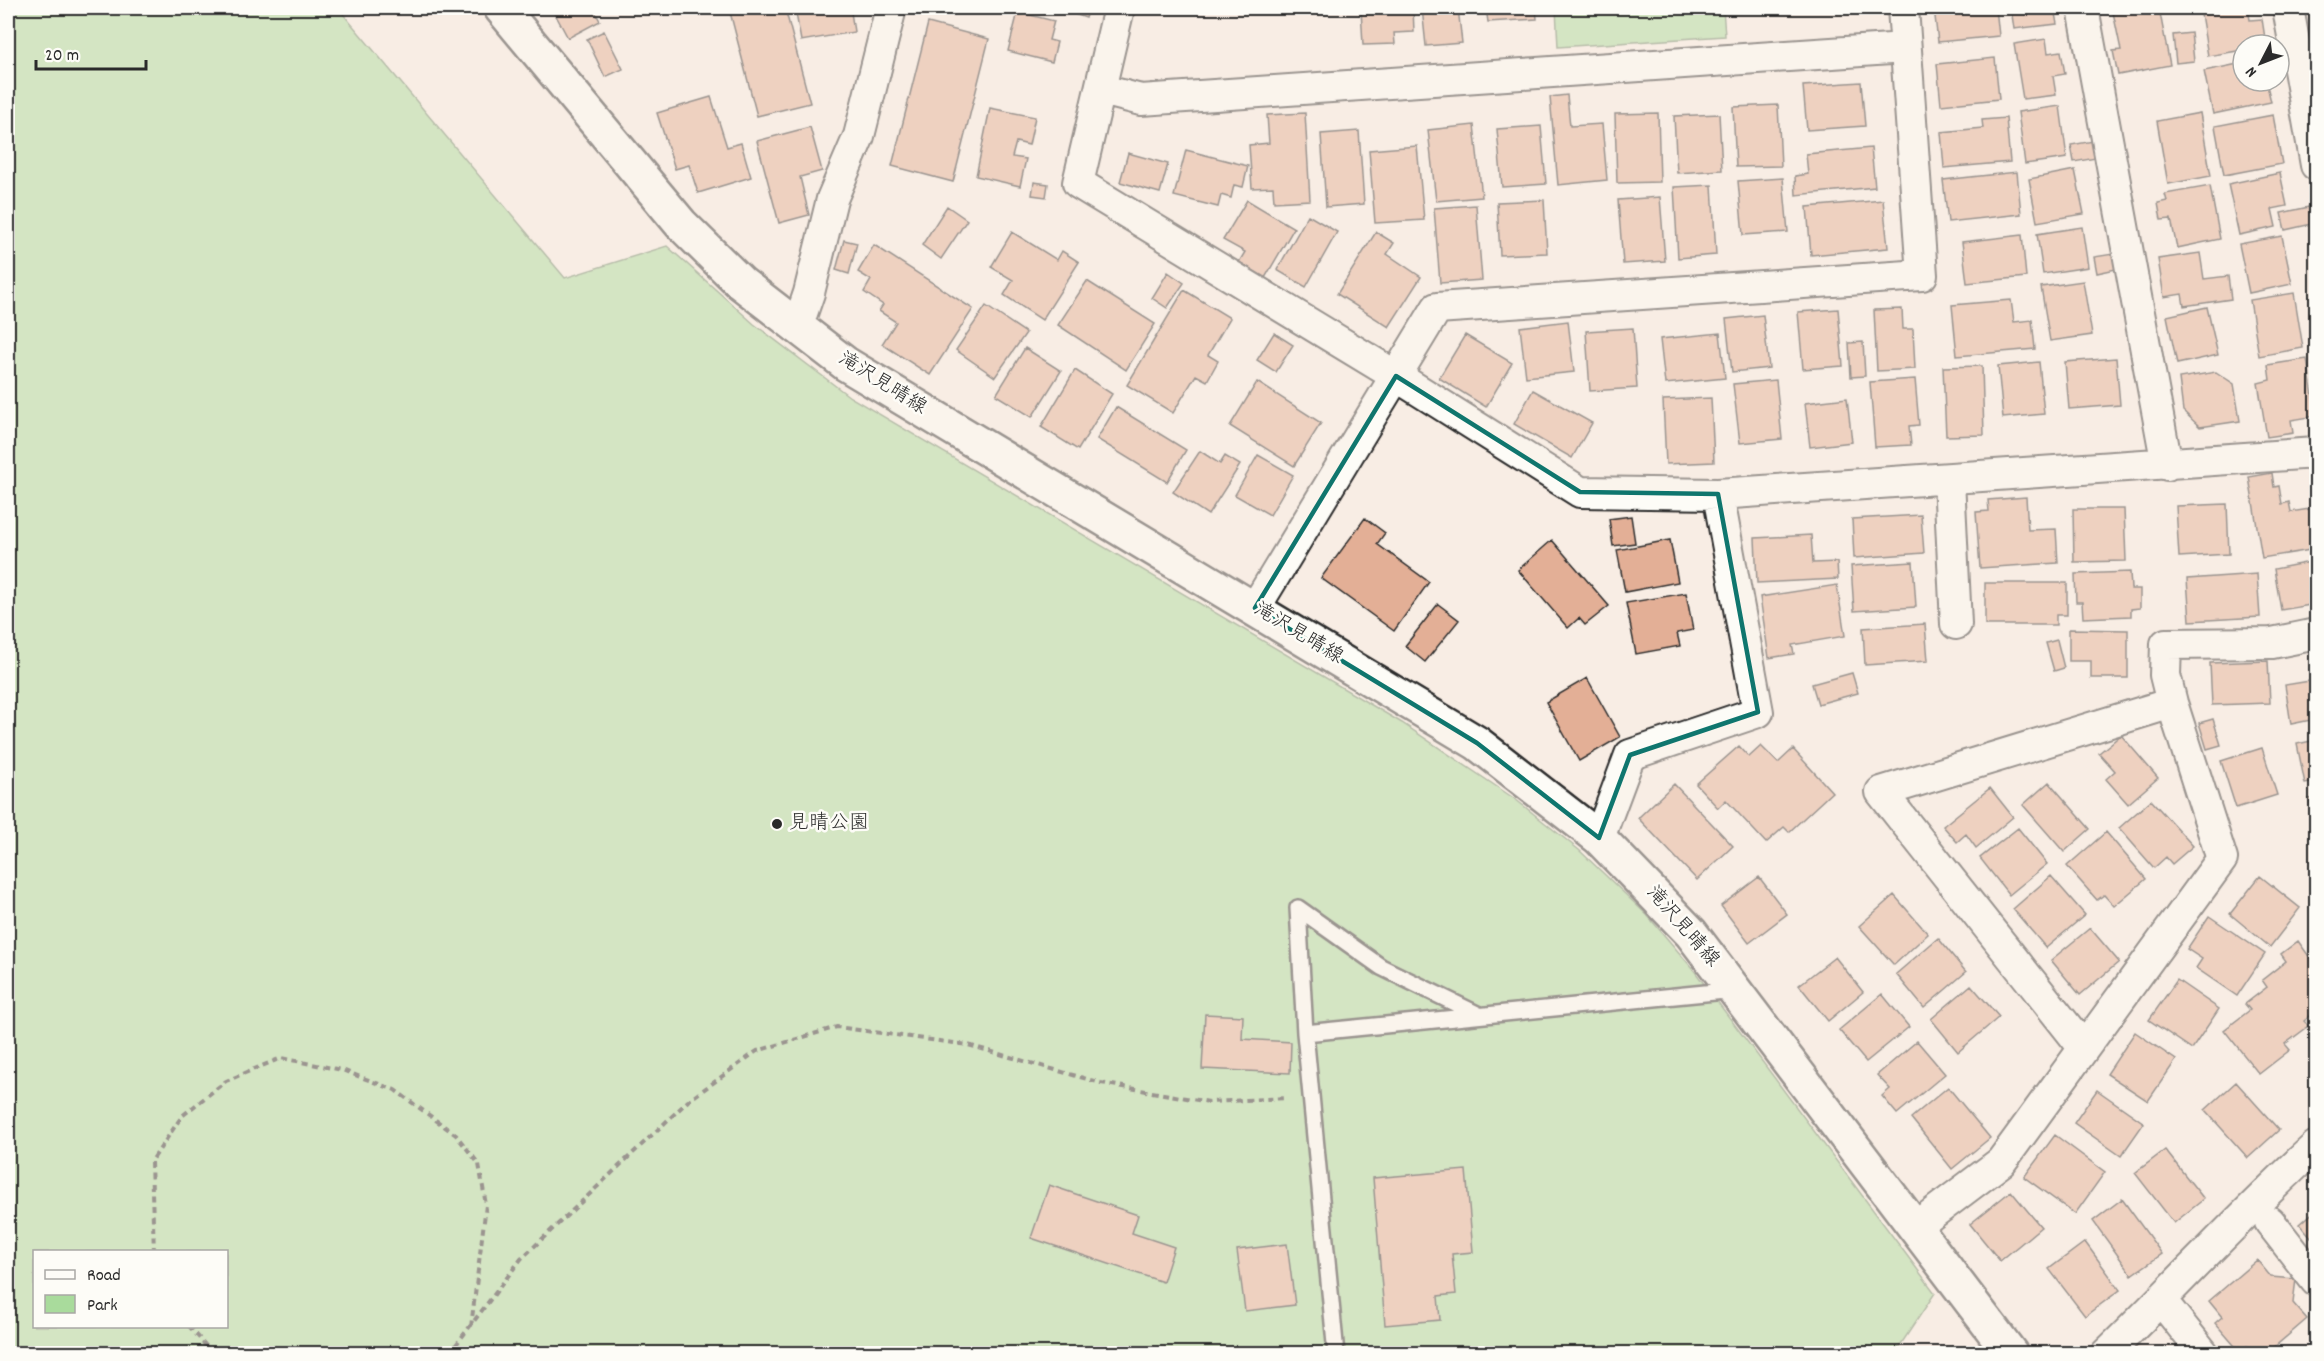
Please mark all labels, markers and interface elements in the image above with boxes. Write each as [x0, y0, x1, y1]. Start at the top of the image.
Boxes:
scale bar [36, 33, 146, 71]
north arrow [2231, 33, 2291, 93]
text: 20 m [45, 44, 79, 69]
text: N [2240, 61, 2263, 82]
street label: 滝沢見晴線 [832, 346, 932, 422]
street label: 滝沢見晴線 [1248, 596, 1348, 672]
place label: 見晴公園 [789, 810, 869, 838]
marker: 見晴公園 [770, 817, 784, 831]
street label: 滝沢見晴線 [1639, 880, 1725, 974]
legend [33, 1250, 228, 1328]
text: Road [87, 1264, 121, 1289]
text: Park [87, 1294, 118, 1319]

